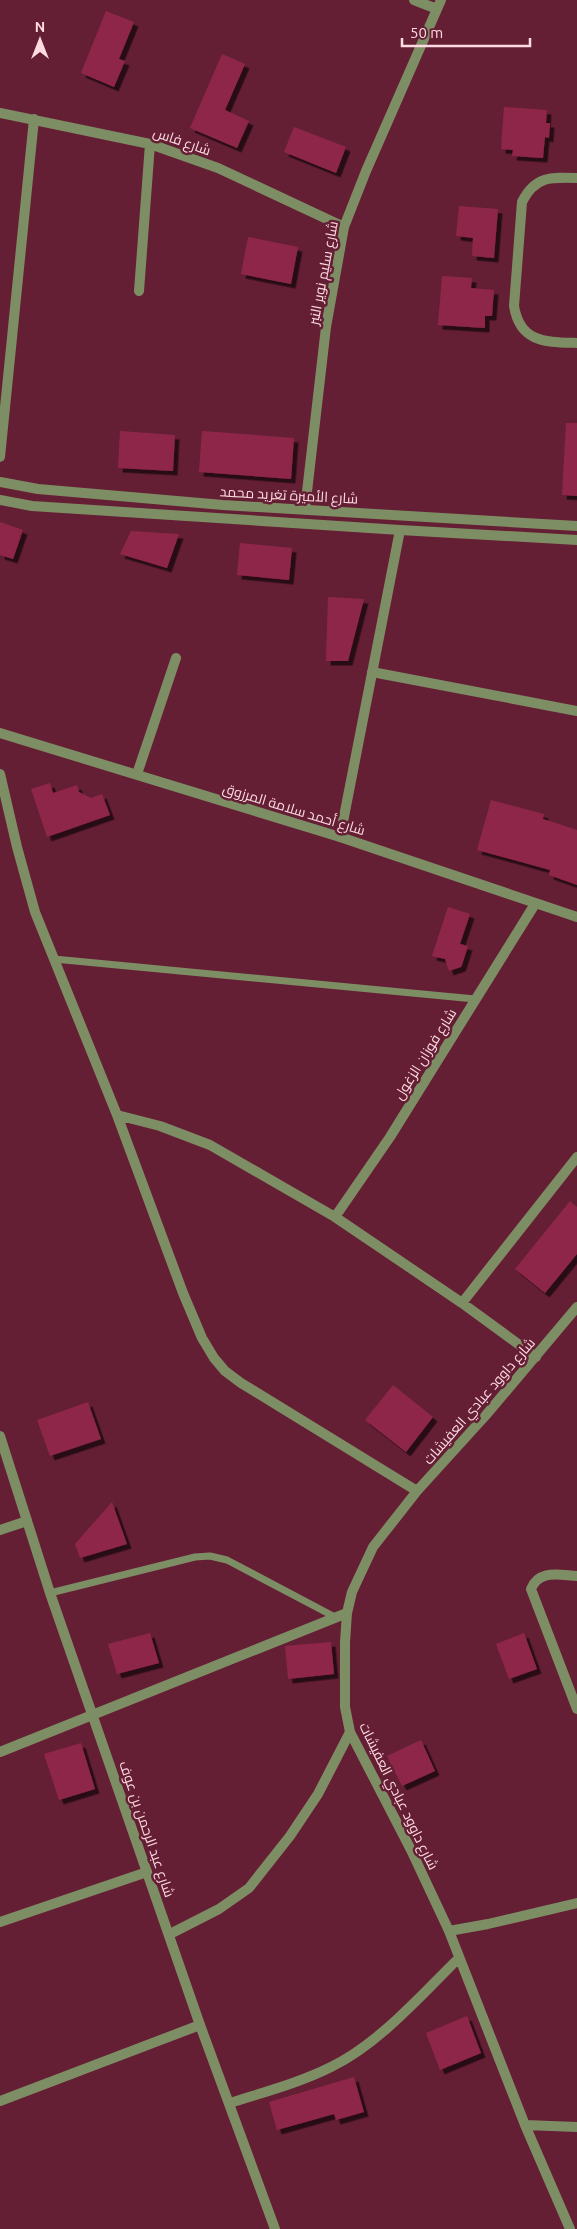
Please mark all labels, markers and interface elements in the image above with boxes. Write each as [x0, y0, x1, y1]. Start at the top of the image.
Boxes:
north arrow [15, 15, 65, 65]
scale bar [402, 15, 530, 47]
text: N [35, 19, 45, 35]
text: 50 m [410, 24, 443, 41]
street label: شارع فاس [151, 124, 213, 159]
street label: شارع سليم نوير النبر [305, 220, 343, 328]
street label: شارع الأميرة تغريد محمد [219, 483, 359, 508]
street label: شارع أحمد سلامة المرزوق [221, 779, 367, 839]
street label: شارع فوزان الزغول [391, 1005, 460, 1103]
street label: شارع داوود عبادي العفيشات [420, 1335, 541, 1470]
street label: شارع داوود عبادي العفيشات [353, 1720, 442, 1874]
street label: شارع عبد الرحمن بن عوف [115, 1759, 178, 1900]

